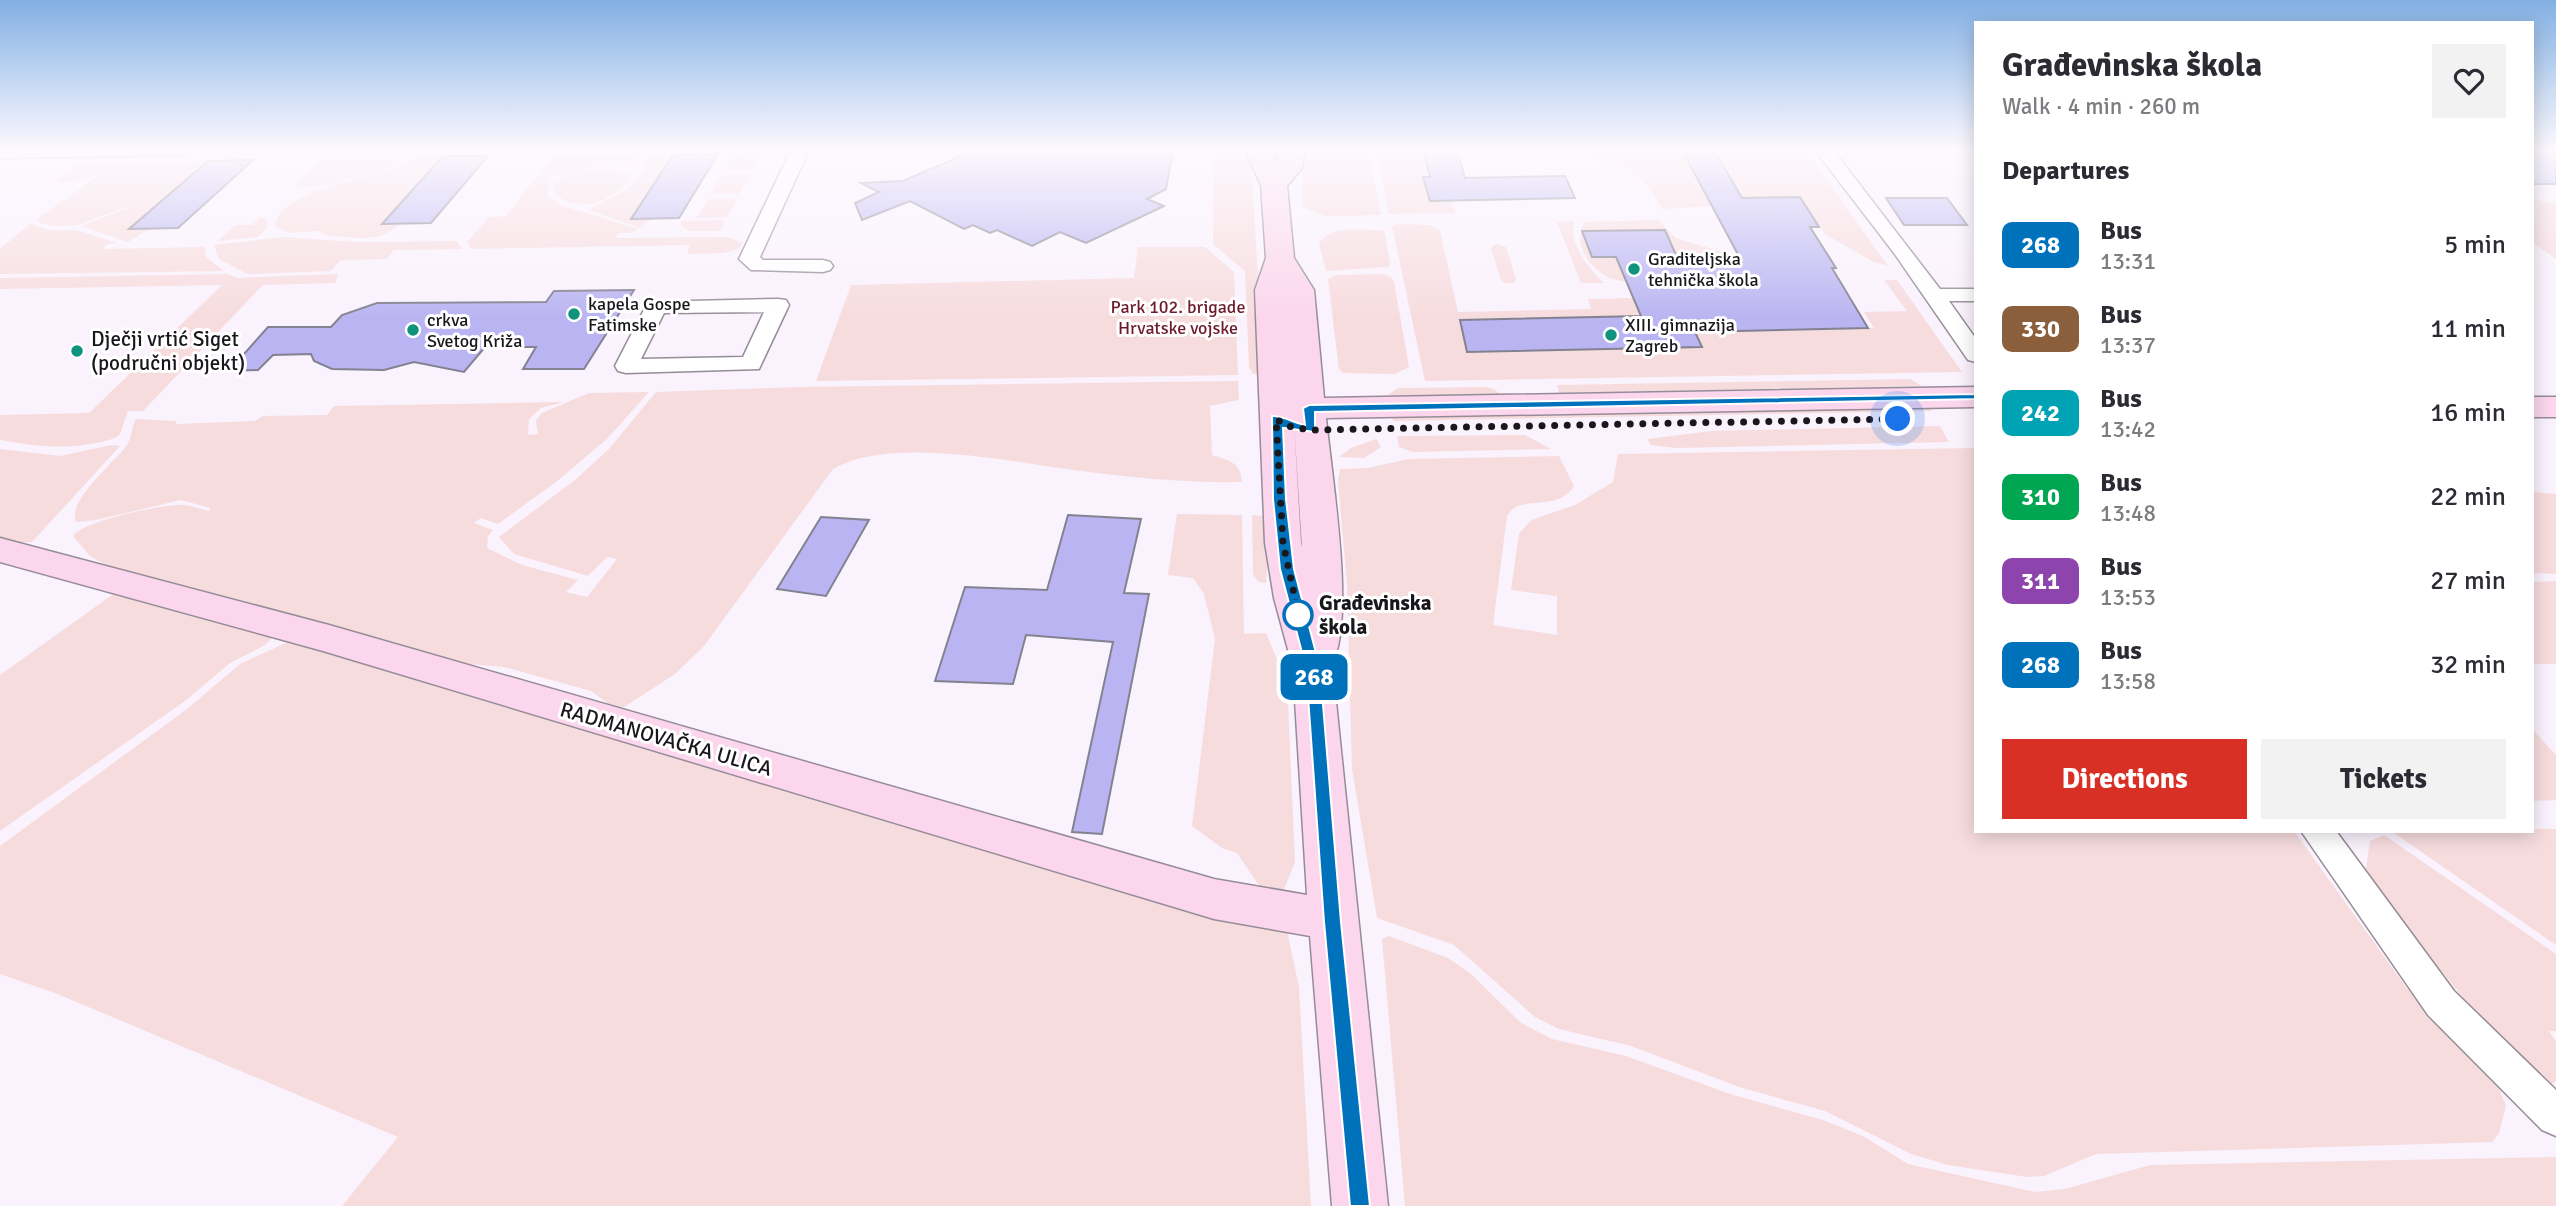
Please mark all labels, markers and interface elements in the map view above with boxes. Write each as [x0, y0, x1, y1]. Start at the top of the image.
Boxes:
button: heart [2432, 44, 2506, 118]
text: Građevinska škola [2002, 45, 2262, 86]
text: Walk · 4 min · 260 m [2002, 92, 2200, 121]
text: Departures [2002, 155, 2129, 187]
text: Bus [2100, 215, 2142, 247]
text: 5 min [2444, 229, 2506, 261]
text: 268 [2021, 230, 2060, 260]
text: 13:31 [2100, 247, 2156, 276]
place label: Graditeljska tehnička škola [1648, 248, 1759, 291]
marker: Graditeljska tehnička škola [1626, 261, 1642, 277]
place label: kapela Gospe Fatimske [588, 293, 690, 336]
park label: Park 102. brigade Hrvatske vojske [1111, 296, 1245, 339]
text: Bus [2100, 299, 2142, 331]
marker: kapela Gospe Fatimske [566, 306, 582, 322]
place label: crkva Svetog Križa [427, 309, 522, 352]
text: 11 min [2430, 313, 2506, 345]
place label: XIII. gimnazija Zagreb [1625, 314, 1735, 357]
text: 330 [2021, 314, 2060, 344]
marker: crkva Svetog Križa [405, 322, 421, 338]
place label: Dječji vrtić Siget (područni objekt) [91, 326, 245, 376]
marker: XIII. gimnazija Zagreb [1603, 327, 1619, 343]
text: 13:37 [2100, 331, 2156, 360]
marker: Dječji vrtić Siget (područni objekt) [69, 343, 85, 359]
text: Bus [2100, 383, 2142, 415]
text: 16 min [2430, 397, 2506, 429]
text: 242 [2021, 398, 2060, 428]
your location [1880, 401, 1915, 436]
text: 13:42 [2100, 415, 2156, 444]
text: Bus [2100, 467, 2142, 499]
text: 22 min [2430, 481, 2506, 513]
text: 310 [2021, 482, 2060, 512]
text: 13:48 [2100, 499, 2156, 528]
text: Bus [2100, 551, 2142, 583]
text: 27 min [2430, 565, 2506, 597]
text: 311 [2021, 566, 2060, 596]
text: 13:53 [2100, 583, 2156, 612]
place label: Građevinska škola [1319, 590, 1432, 640]
marker: Građevinska škola [1283, 600, 1313, 630]
text: Bus [2100, 635, 2142, 667]
text: 32 min [2430, 649, 2506, 681]
text: 268 [2021, 650, 2060, 680]
line badge: 268 [1274, 654, 1354, 700]
text: 268 [1295, 662, 1333, 692]
text: 13:58 [2100, 667, 2156, 696]
street label: RADMANOVAČKA ULICA [557, 696, 775, 782]
button: Directions [2002, 739, 2247, 819]
button: Tickets [2261, 739, 2506, 819]

